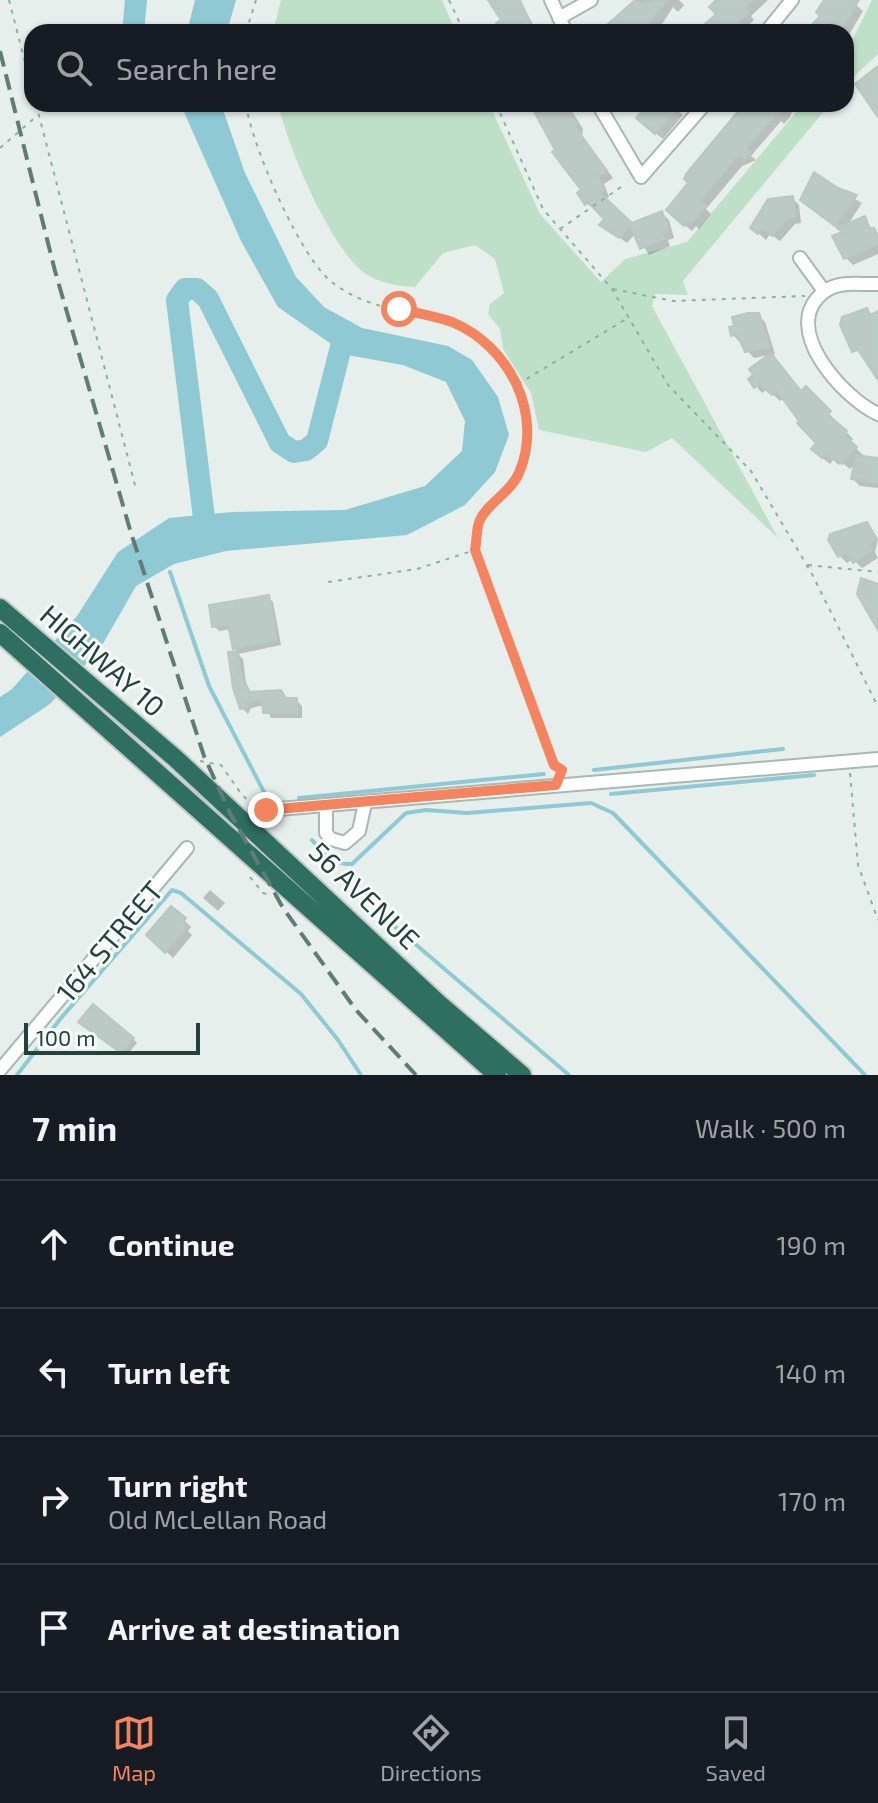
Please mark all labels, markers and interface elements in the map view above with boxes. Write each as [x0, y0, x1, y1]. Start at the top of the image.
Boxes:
search box [24, 24, 854, 112]
icon: search [52, 46, 96, 90]
text: Search here [116, 50, 277, 86]
route start [381, 291, 417, 327]
street label: HIGHWAY 10 [34, 597, 172, 723]
route end [248, 792, 284, 828]
street label: 56 AVENUE [303, 834, 427, 956]
street label: 164 STREET [49, 874, 169, 1008]
scale bar [24, 1019, 200, 1055]
text: 100 m [36, 1024, 95, 1050]
text: 7 min [32, 1107, 117, 1148]
text: Walk · 500 m [695, 1112, 846, 1143]
icon: ahead [32, 1222, 76, 1266]
text: Continue [108, 1226, 235, 1262]
text: 190 m [777, 1229, 846, 1260]
icon: left [32, 1350, 76, 1394]
text: Turn left [108, 1354, 230, 1390]
text: 140 m [775, 1357, 846, 1388]
text: Turn right [108, 1467, 248, 1503]
icon: right [32, 1478, 76, 1522]
text: 170 m [778, 1485, 846, 1516]
text: Old McLellan Road [108, 1503, 327, 1534]
icon: arrive [32, 1606, 76, 1650]
text: Arrive at destination [108, 1610, 400, 1646]
tab: Map [112, 1711, 156, 1785]
tab: Directions [380, 1711, 482, 1785]
tab: Saved [706, 1711, 766, 1785]

